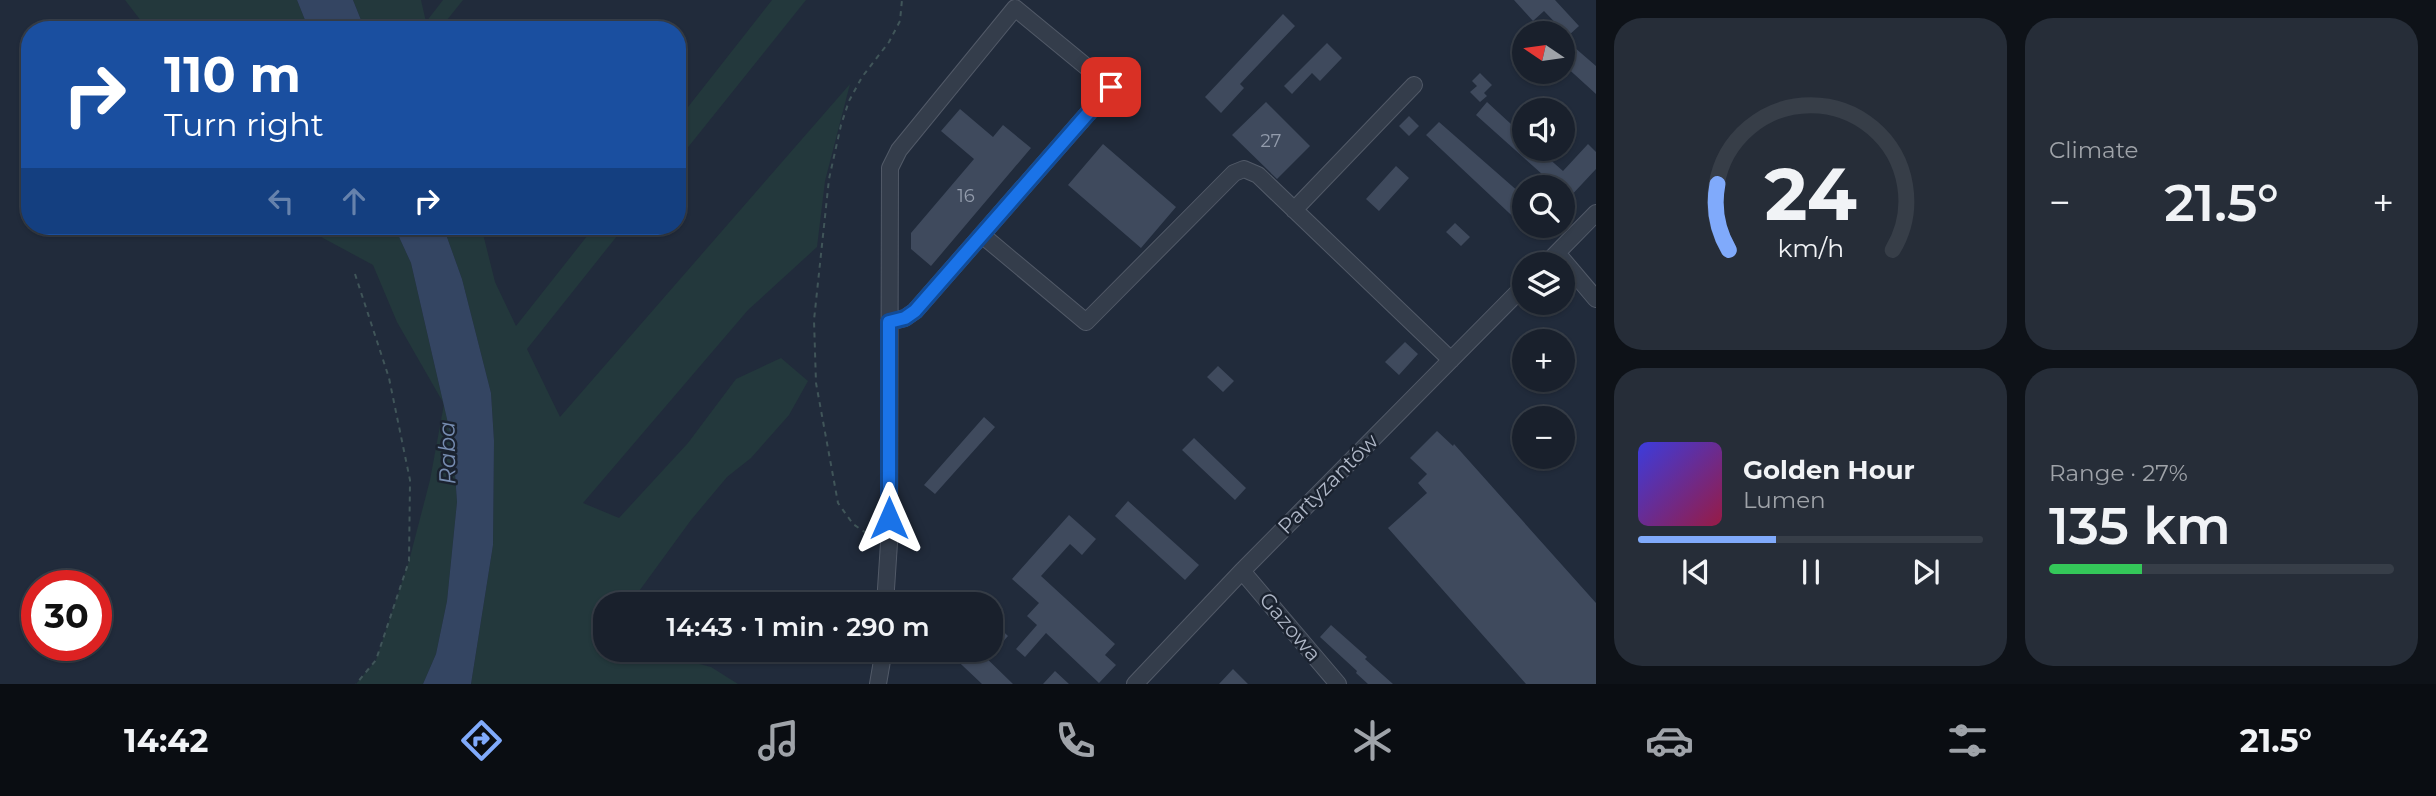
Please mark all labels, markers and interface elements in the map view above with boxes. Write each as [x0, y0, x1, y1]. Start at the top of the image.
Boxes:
north arrow [1512, 21, 1575, 84]
map controls [1512, 21, 1575, 469]
text: 110 m [164, 45, 301, 104]
icon: right [49, 49, 140, 140]
pin [1081, 57, 1141, 117]
icon: arrive [1092, 68, 1130, 106]
button: sound [1512, 98, 1575, 161]
text: Turn right [164, 105, 324, 144]
house number: 27 [1261, 130, 1281, 152]
text: Climate [2049, 136, 2138, 164]
text: 24 [1764, 150, 1857, 238]
text: 21.5° [2164, 171, 2279, 234]
button: search [1512, 175, 1575, 238]
text: − [2049, 179, 2071, 226]
text: + [2372, 179, 2394, 226]
icon: left [262, 182, 300, 220]
icon: ahead [335, 182, 373, 220]
icon: right [408, 182, 446, 220]
house number: 16 [957, 185, 975, 207]
text: km/h [1777, 233, 1844, 263]
button: layers [1512, 252, 1575, 315]
button: + [1512, 329, 1575, 392]
button: − [1512, 406, 1575, 469]
water label: Raba [432, 421, 462, 485]
street label: Partyzantów [1272, 428, 1383, 539]
text: Golden Hour [1743, 454, 1915, 486]
text: Range · 27% [2049, 459, 2188, 487]
position arrow [852, 481, 926, 555]
text: Lumen [1743, 486, 1826, 514]
text: 135 km [2049, 494, 2231, 557]
icon: previous [1677, 553, 1715, 591]
icon: pause [1792, 553, 1830, 591]
icon: next [1907, 553, 1945, 591]
speed limit sign: 30 [21, 570, 112, 661]
street label: Gazowa [1254, 587, 1326, 666]
text: 14:43 · 1 min · 290 m [666, 611, 930, 643]
icon: directions [457, 716, 506, 765]
icon: music [754, 716, 803, 765]
icon: phone [1051, 716, 1100, 765]
icon: climate [1348, 716, 1397, 765]
icon: car [1645, 716, 1694, 765]
icon: filters [1943, 716, 1992, 765]
text: 14:42 [124, 721, 208, 760]
text: 21.5° [2240, 721, 2312, 760]

